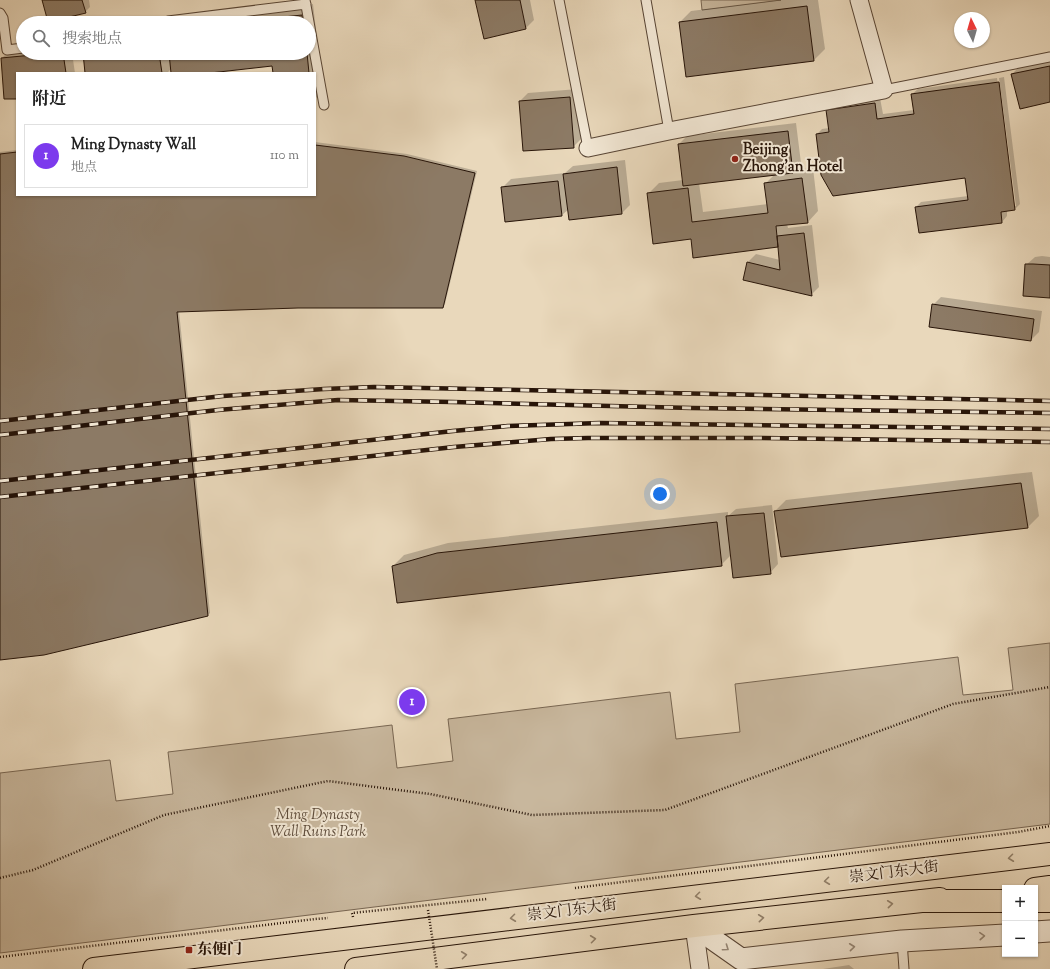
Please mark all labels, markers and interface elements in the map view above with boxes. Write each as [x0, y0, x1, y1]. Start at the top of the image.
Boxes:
north arrow [954, 12, 990, 48]
search box [16, 16, 316, 60]
icon: search [30, 27, 52, 49]
text: 搜索地点 [62, 29, 122, 50]
text: 附近 [32, 88, 66, 112]
text: Ming Dynasty Wall [71, 135, 196, 156]
place label: Beijing Zhong'an Hotel [743, 140, 844, 178]
text: 1 [44, 147, 48, 165]
text: 110 m [270, 147, 299, 165]
marker: Beijing Zhong'an Hotel [730, 154, 740, 164]
text: 地点 [71, 159, 97, 177]
your location [650, 484, 670, 504]
pin: 1 [399, 687, 425, 717]
park label: Ming Dynasty Wall Ruins Park [270, 805, 366, 843]
one-way arrow [1008, 854, 1014, 863]
street label: 崇文门东大街 [848, 857, 940, 889]
one-way arrow [824, 876, 830, 885]
map controls [1002, 885, 1038, 957]
button: + [1002, 885, 1038, 921]
one-way arrow [694, 891, 701, 900]
street label: 崇文门东大街 [526, 895, 618, 927]
one-way arrow [887, 900, 893, 909]
one-way arrow [510, 914, 516, 923]
one-way arrow [758, 914, 764, 923]
button: − [1002, 921, 1038, 957]
one-way arrow [979, 932, 985, 941]
one-way arrow [590, 934, 596, 943]
place label: 东便门 [197, 940, 242, 961]
one-way arrow [722, 943, 729, 951]
one-way arrow [849, 943, 855, 952]
marker: 东便门 [184, 945, 194, 955]
one-way arrow [461, 951, 467, 960]

